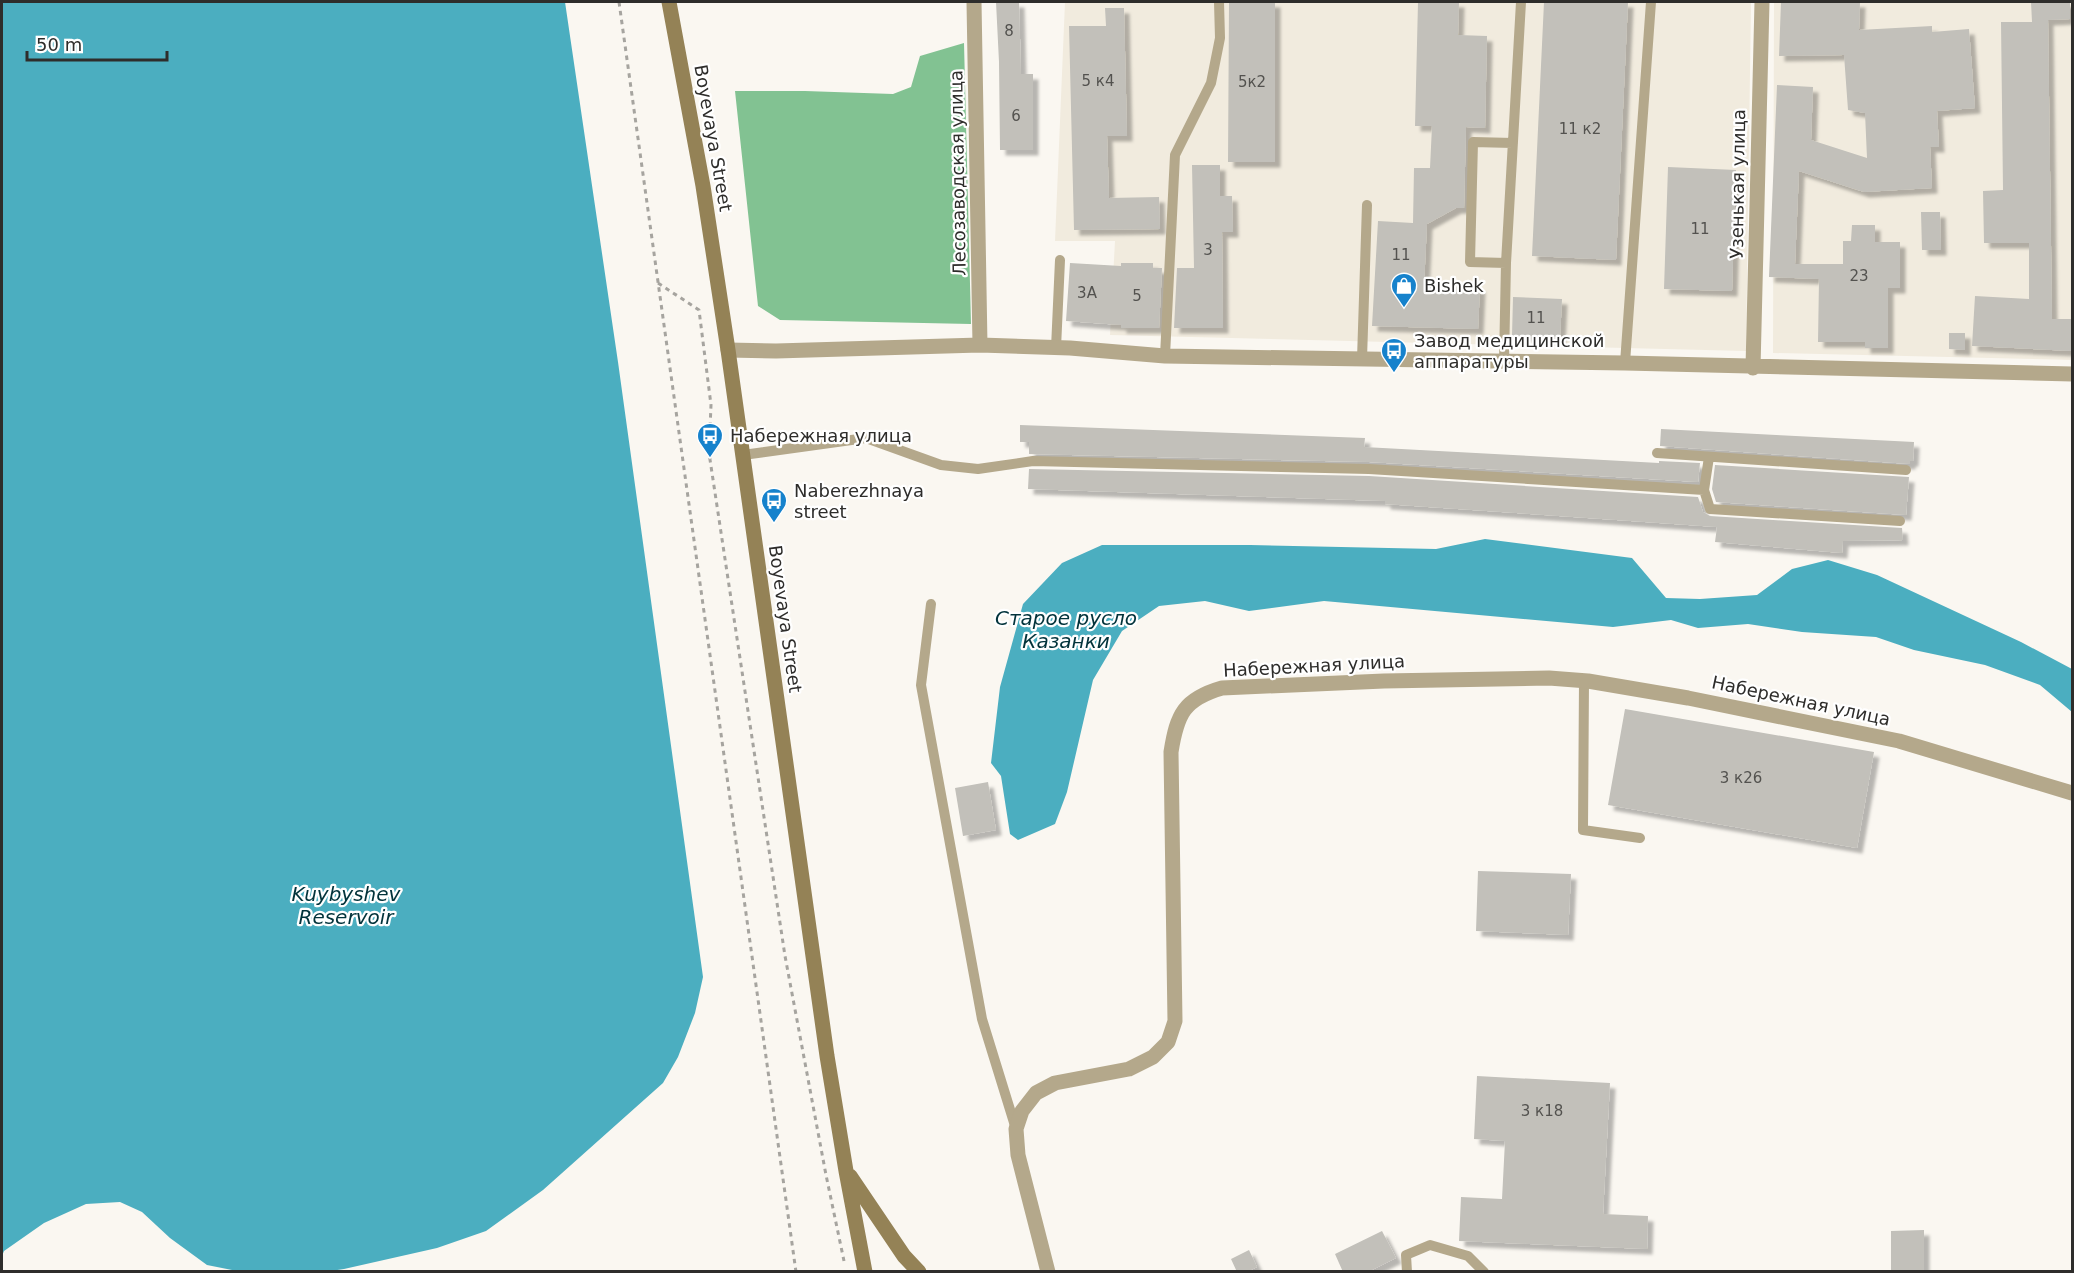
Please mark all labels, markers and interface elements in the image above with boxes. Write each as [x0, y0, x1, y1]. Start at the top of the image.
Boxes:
house number: 8 [1004, 22, 1014, 40]
scale bar [27, 24, 166, 62]
text: 50 m [36, 34, 82, 55]
street label: Boyevaya Street [690, 63, 737, 213]
street label: Лесозаводская улица [945, 70, 970, 276]
house number: 5 к4 [1082, 72, 1114, 90]
house number: 5к2 [1238, 73, 1266, 91]
house number: 6 [1011, 107, 1021, 125]
street label: Узенькая улица [1726, 109, 1749, 259]
house number: 11 к2 [1559, 120, 1601, 138]
house number: 11 [1690, 220, 1710, 238]
house number: 3 [1203, 241, 1213, 259]
house number: 11 [1391, 246, 1411, 264]
house number: 23 [1849, 267, 1869, 285]
shop icon: Bishek [1389, 271, 1419, 309]
place label: Bishek [1424, 275, 1484, 296]
house number: 3А [1077, 284, 1098, 302]
house number: 5 [1132, 287, 1142, 305]
house number: 11 [1526, 309, 1546, 327]
place label: Завод медицинской аппаратуры [1414, 330, 1604, 372]
bus stop icon: Завод медицинской аппаратуры [1379, 336, 1409, 374]
bus stop icon: Набережная улица [695, 421, 725, 459]
place label: Набережная улица [730, 425, 912, 446]
place label: Naberezhnaya street [794, 480, 924, 522]
bus stop icon: Naberezhnaya street [759, 486, 789, 524]
street label: Boyevaya Street [765, 544, 806, 694]
water label: Старое русло Казанки [995, 606, 1137, 653]
street label: Набережная улица [1223, 650, 1405, 681]
street label: Набережная улица [1710, 671, 1892, 730]
house number: 3 к26 [1720, 769, 1762, 787]
water label: Kuybyshev Reservoir [292, 882, 402, 929]
house number: 3 к18 [1521, 1102, 1563, 1120]

